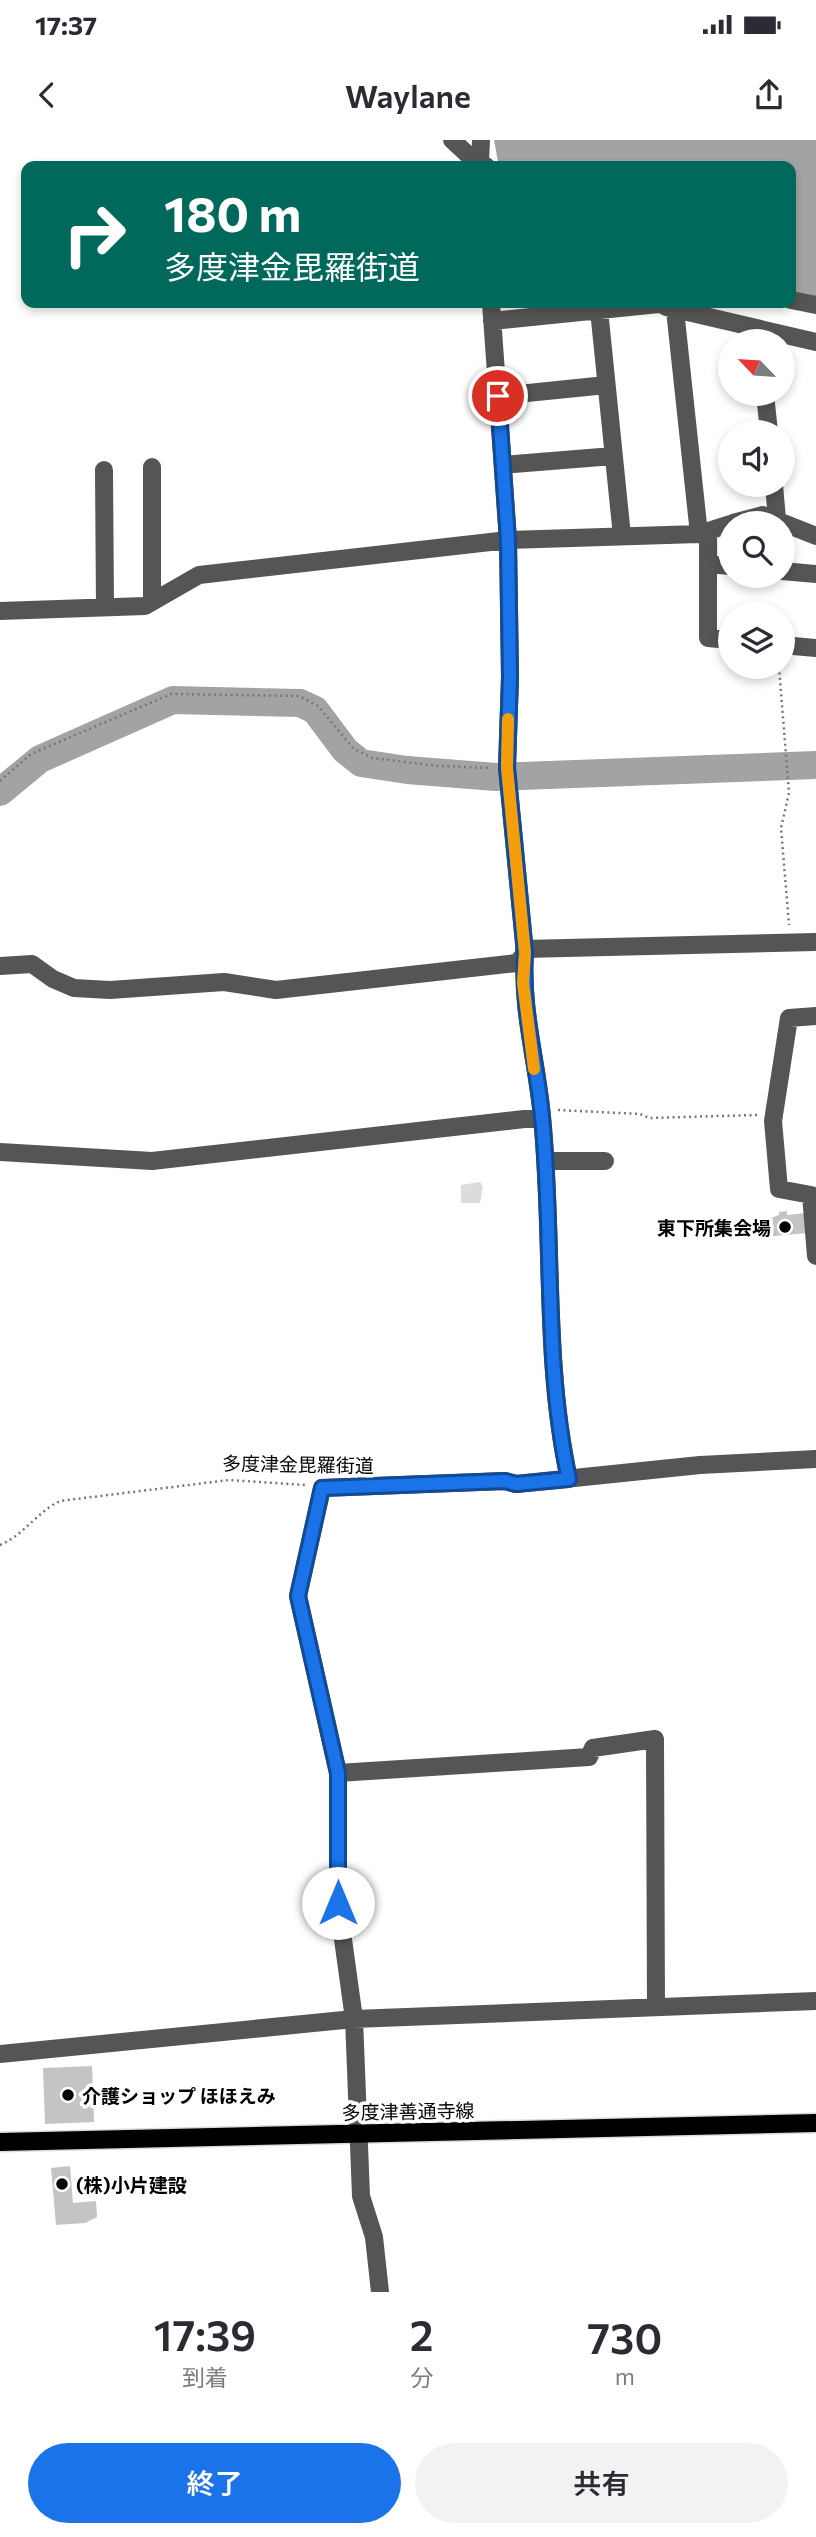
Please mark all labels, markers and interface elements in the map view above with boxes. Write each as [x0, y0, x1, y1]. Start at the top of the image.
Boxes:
text: 17:37 [35, 9, 97, 40]
text: Waylane [345, 75, 471, 115]
icon: back [28, 76, 66, 114]
icon: share [750, 76, 788, 114]
text: 180 m [164, 182, 301, 242]
icon: right [49, 189, 140, 280]
text: 多度津金毘羅街道 [164, 246, 420, 286]
north arrow [718, 329, 794, 406]
map controls [718, 329, 795, 679]
pin [468, 366, 528, 426]
icon: arrive [479, 377, 517, 415]
button: sound [718, 420, 795, 497]
button: search [718, 511, 795, 588]
button: layers [718, 602, 795, 679]
place label: 東下所集会場 [657, 1216, 771, 1239]
marker: 東下所集会場 [777, 1219, 793, 1235]
street label: 多度津金毘羅街道 [222, 1451, 374, 1477]
position arrow [301, 1866, 375, 1940]
place label: 介護ショップ ほほえみ [82, 2084, 276, 2107]
marker: 介護ショップ ほほえみ [60, 2087, 76, 2103]
street label: 多度津善通寺線 [341, 2098, 475, 2124]
place label: (株)小片建設 [76, 2173, 187, 2196]
marker: (株)小片建設 [54, 2176, 70, 2192]
text: 17:39 [154, 2308, 256, 2360]
text: 2 [410, 2308, 434, 2360]
text: 730 [587, 2311, 662, 2363]
text: m [615, 2362, 635, 2390]
text: 到着 [182, 2363, 228, 2391]
text: 分 [410, 2363, 433, 2391]
button: 終了 [28, 2443, 401, 2523]
button: 共有 [415, 2443, 788, 2523]

